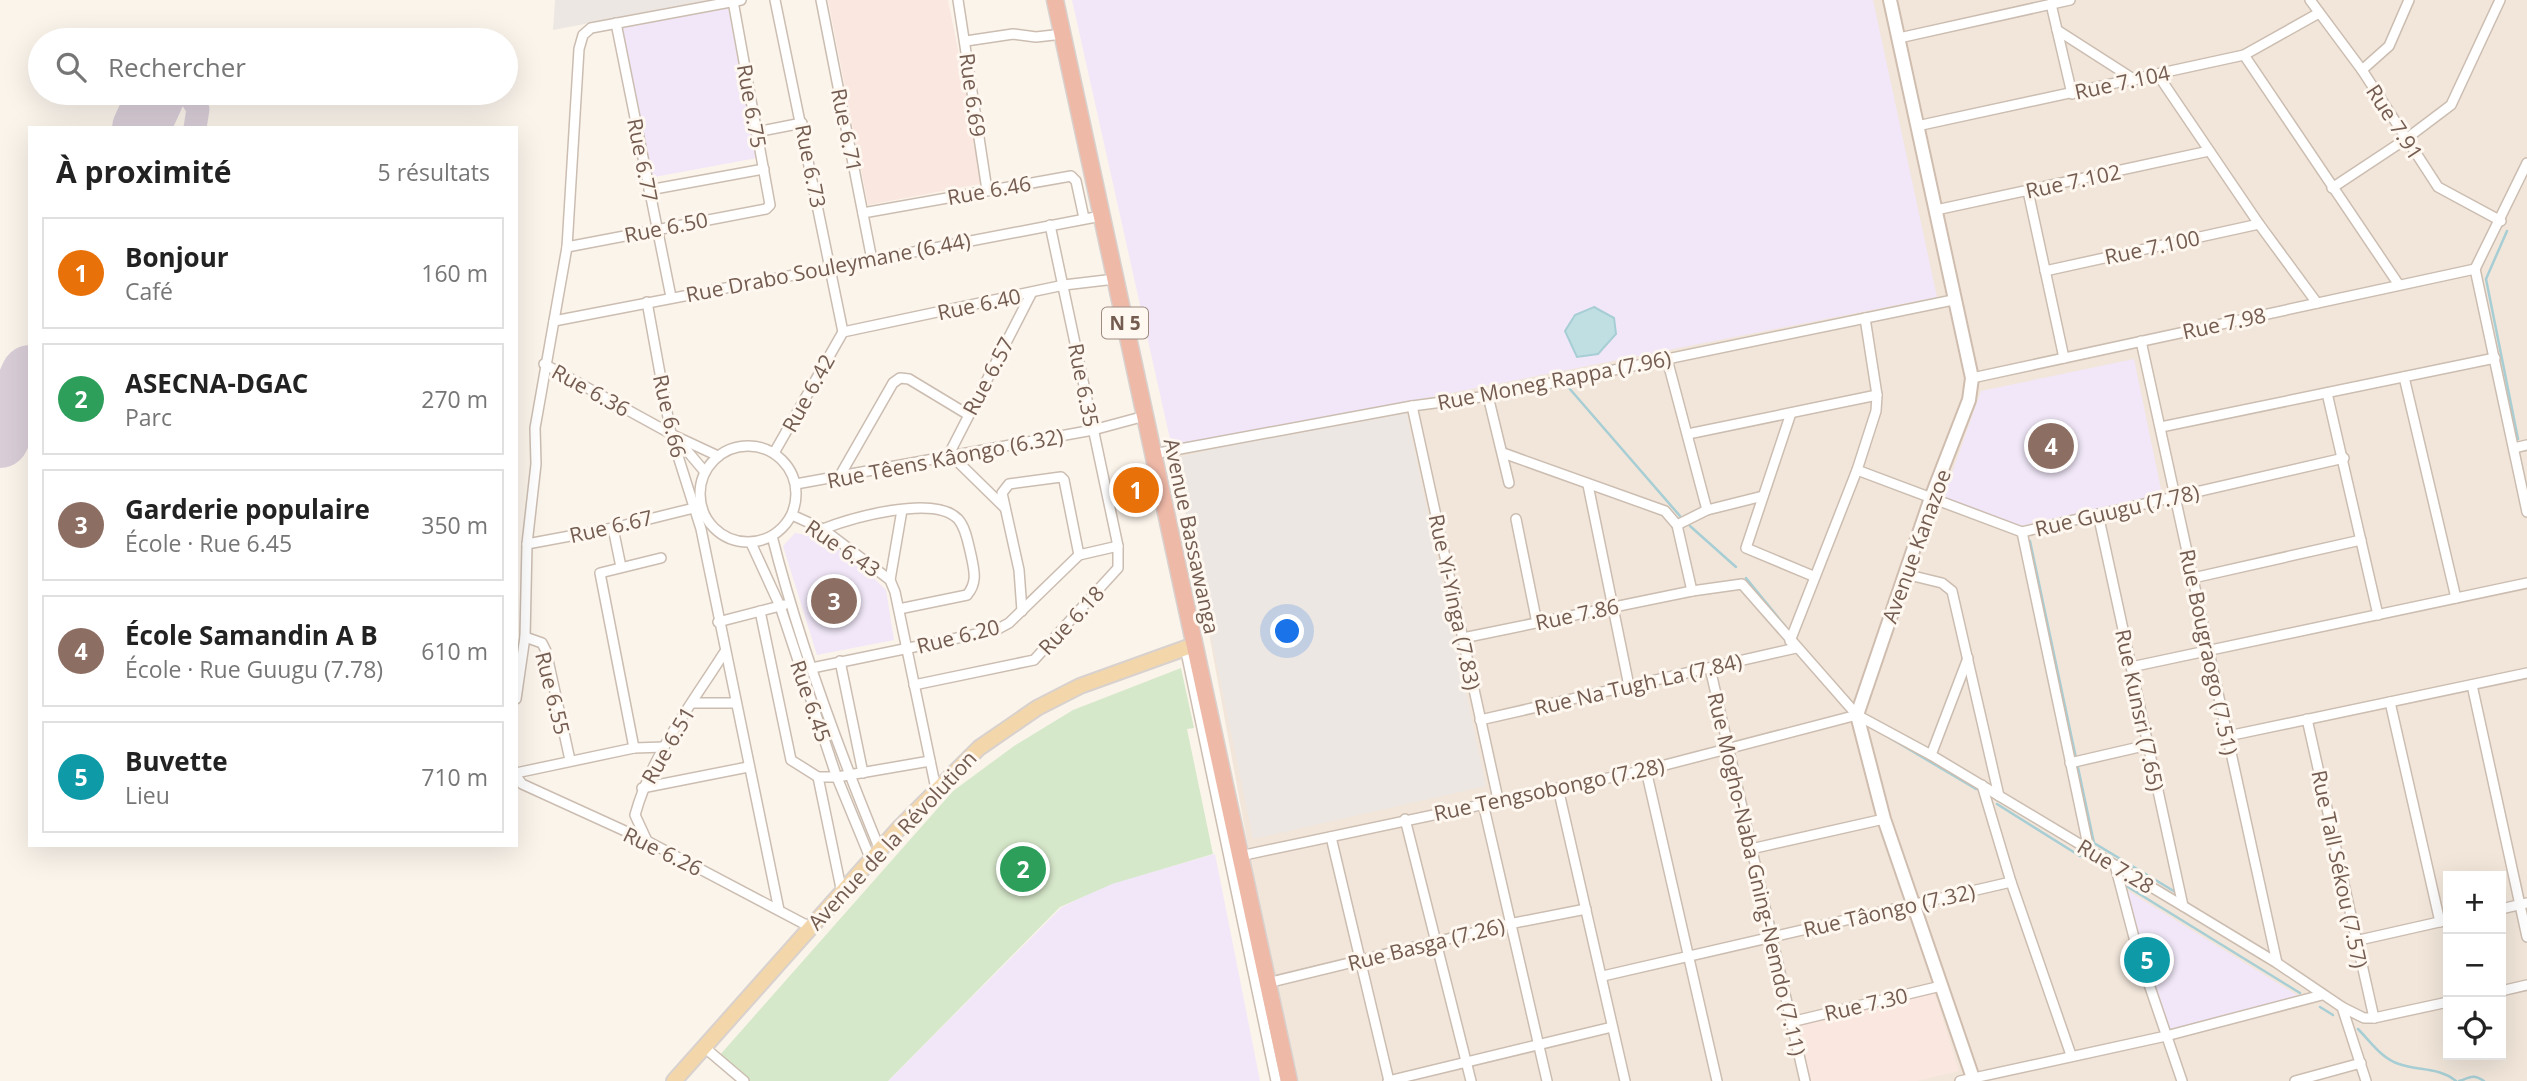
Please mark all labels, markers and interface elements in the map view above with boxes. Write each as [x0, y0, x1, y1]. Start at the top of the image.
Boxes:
search box [28, 28, 518, 105]
icon: search [52, 48, 90, 86]
text: Rechercher [108, 49, 246, 85]
street label: Rue 6.69 [953, 51, 993, 139]
street label: Rue 7.104 [2072, 58, 2172, 106]
street label: Rue 6.75 [731, 62, 773, 150]
street label: Rue 7.91 [2360, 79, 2430, 165]
street label: Rue 6.71 [825, 86, 869, 174]
street label: Rue 6.77 [621, 116, 665, 204]
street label: Rue 6.73 [789, 122, 833, 210]
text: À proximité [56, 151, 232, 192]
text: 5 résultats [378, 156, 490, 188]
street label: Rue 7.102 [2023, 157, 2123, 205]
street label: Rue 6.46 [945, 169, 1033, 211]
street label: Rue 6.50 [622, 205, 710, 249]
street label: Rue 7.100 [2102, 223, 2202, 271]
street label: Rue Drabo Souleymane (6.44) [683, 226, 973, 308]
text: Bonjour [125, 239, 229, 275]
text: 1 [74, 257, 88, 289]
text: 160 m [421, 257, 488, 289]
text: Café [125, 275, 173, 307]
street label: Rue 6.40 [935, 282, 1023, 326]
street label: Rue 7.98 [2180, 301, 2268, 345]
road number: N 5 [1102, 308, 1148, 338]
street label: Rue 6.57 [956, 332, 1020, 420]
street label: Rue 6.35 [1062, 341, 1106, 429]
street label: Rue Moneg Rappa (7.96) [1435, 344, 1673, 416]
street label: Rue 6.42 [775, 349, 841, 437]
street label: Rue 6.36 [547, 357, 635, 423]
text: ASECNA-DGAC [125, 365, 308, 401]
street label: Rue 6.66 [647, 372, 693, 460]
text: 2 [74, 383, 88, 415]
text: 270 m [421, 383, 488, 415]
text: Parc [125, 401, 172, 433]
pin: 4 [2028, 420, 2074, 472]
street label: Rue Têens Kâongo (6.32) [825, 421, 1065, 495]
street label: Avenue Bassawanga [1158, 436, 1226, 636]
pin: 1 [1113, 464, 1159, 516]
street label: Avenue Kanazoe [1875, 465, 1957, 627]
street label: Rue Guugu (7.78) [2032, 477, 2202, 543]
text: Garderie populaire [125, 491, 370, 527]
street label: Rue 6.67 [567, 503, 655, 549]
text: 3 [74, 509, 88, 541]
text: 350 m [421, 509, 488, 541]
street label: Rue Yi-Yinga (7.83) [1423, 511, 1487, 693]
street label: Rue 6.43 [800, 513, 886, 583]
text: École · Rue 6.45 [125, 527, 292, 559]
street label: Rue Bougraogo (7.51) [2173, 546, 2245, 758]
pin: 3 [811, 575, 857, 627]
street label: Rue 6.18 [1032, 580, 1110, 660]
street label: Rue 7.86 [1533, 592, 1621, 636]
street label: Rue 6.20 [914, 612, 1002, 660]
your location [1270, 614, 1304, 648]
text: École Samandin A B [125, 617, 378, 653]
street label: Rue Kunsri (7.65) [2109, 626, 2171, 794]
text: 4 [74, 635, 88, 667]
text: 610 m [421, 635, 488, 667]
street label: Rue Na Tugh La (7.84) [1531, 646, 1745, 722]
street label: Rue 6.55 [529, 649, 577, 737]
text: École · Rue Guugu (7.78) [125, 653, 383, 685]
street label: Rue 6.45 [784, 656, 838, 746]
street label: Rue Mogho-Naba Gning-Nemdo (7.11) [1702, 690, 1812, 1058]
street label: Rue 6.51 [635, 701, 701, 789]
text: Buvette [125, 743, 228, 779]
street label: Avenue de la Révolution [801, 744, 983, 936]
street label: Rue Tengsobongo (7.28) [1431, 751, 1667, 827]
text: 5 [74, 761, 88, 793]
text: 710 m [421, 761, 488, 793]
street label: Rue Tall Sékou (7.57) [2305, 767, 2375, 971]
text: Lieu [125, 779, 170, 811]
street label: Rue 6.26 [619, 820, 707, 882]
street label: Rue 7.28 [2073, 832, 2159, 900]
pin: 2 [1000, 843, 1046, 895]
map controls [2443, 871, 2506, 1060]
button: + [2443, 871, 2506, 934]
street label: Rue Tâongo (7.32) [1800, 877, 1978, 943]
street label: Rue Basga (7.26) [1345, 911, 1507, 977]
pin: 5 [2124, 934, 2170, 986]
button: − [2443, 934, 2506, 997]
street label: Rue 7.30 [1822, 981, 1910, 1027]
button: locate [2443, 997, 2506, 1060]

